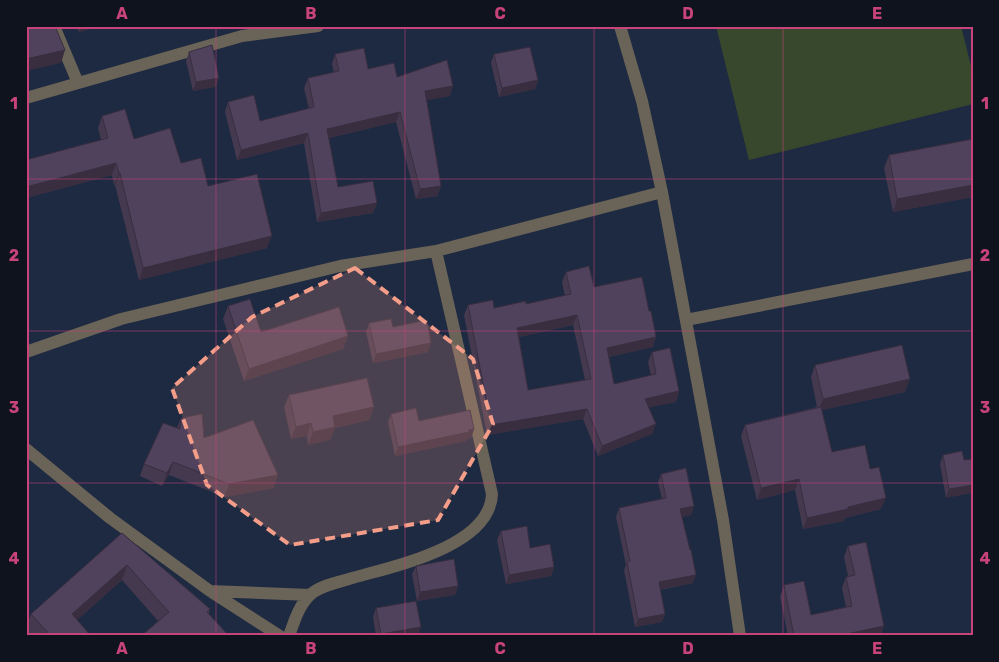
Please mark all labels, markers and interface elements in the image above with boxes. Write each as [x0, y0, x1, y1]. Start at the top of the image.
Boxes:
text: A [116, 4, 128, 23]
text: B [305, 4, 317, 23]
text: C [494, 4, 506, 23]
text: D [682, 4, 694, 23]
text: E [872, 4, 882, 23]
text: 1 [10, 94, 18, 113]
text: 1 [981, 94, 989, 113]
text: 2 [9, 246, 19, 265]
text: 2 [980, 246, 990, 265]
text: 3 [9, 398, 19, 417]
text: 3 [980, 398, 990, 417]
text: 4 [9, 549, 20, 568]
text: 4 [980, 549, 991, 568]
text: A [116, 639, 128, 658]
text: B [305, 639, 317, 658]
text: C [494, 639, 506, 658]
text: D [682, 639, 694, 658]
text: E [872, 639, 882, 658]

